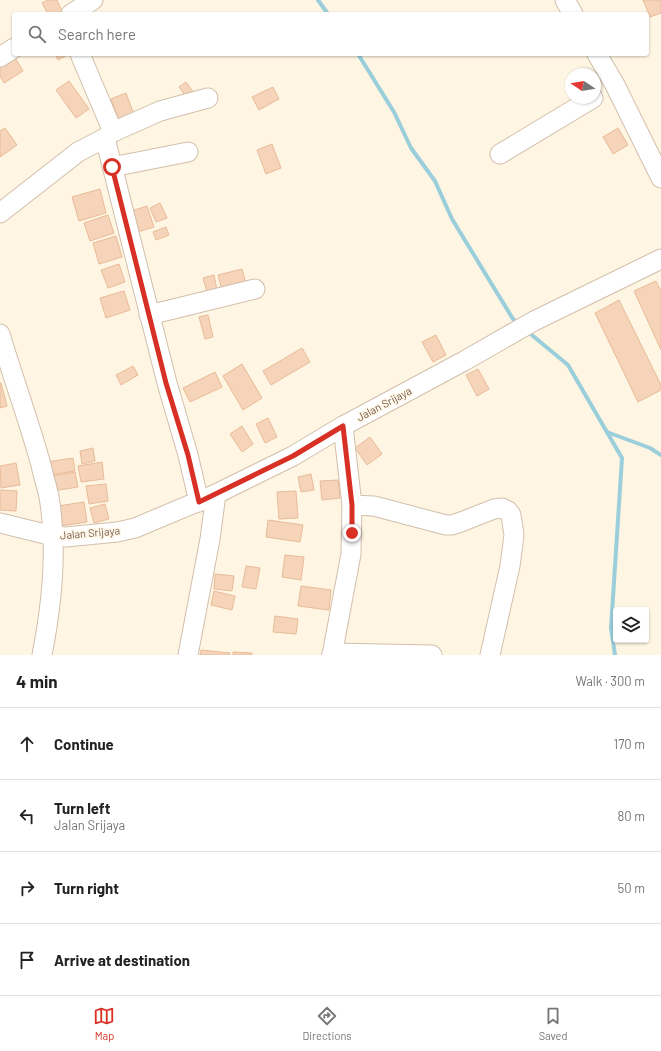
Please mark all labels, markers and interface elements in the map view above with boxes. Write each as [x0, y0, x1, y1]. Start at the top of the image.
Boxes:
search box [12, 12, 649, 56]
icon: search [26, 23, 48, 45]
text: Search here [58, 25, 136, 43]
north arrow [565, 68, 601, 104]
route start [103, 158, 121, 176]
street label: Jalan Srijaya [354, 384, 413, 423]
street label: Jalan Srijaya [59, 523, 121, 542]
route end [343, 524, 361, 542]
map controls [613, 607, 649, 643]
button: layers [613, 607, 649, 643]
text: 4 min [16, 671, 58, 691]
text: Walk · 300 m [575, 673, 645, 689]
icon: ahead [16, 733, 38, 755]
text: Continue [54, 735, 114, 753]
text: 170 m [614, 736, 645, 752]
text: Turn left [54, 799, 110, 817]
icon: left [16, 805, 38, 827]
text: 80 m [618, 808, 645, 824]
text: Jalan Srijaya [54, 817, 125, 833]
icon: right [16, 877, 38, 899]
text: Turn right [54, 879, 119, 897]
text: 50 m [618, 880, 645, 896]
icon: arrive [16, 949, 38, 971]
text: Arrive at destination [54, 951, 190, 969]
tab: Map [93, 1005, 115, 1042]
tab: Directions [302, 1005, 352, 1042]
tab: Saved [539, 1005, 568, 1042]

